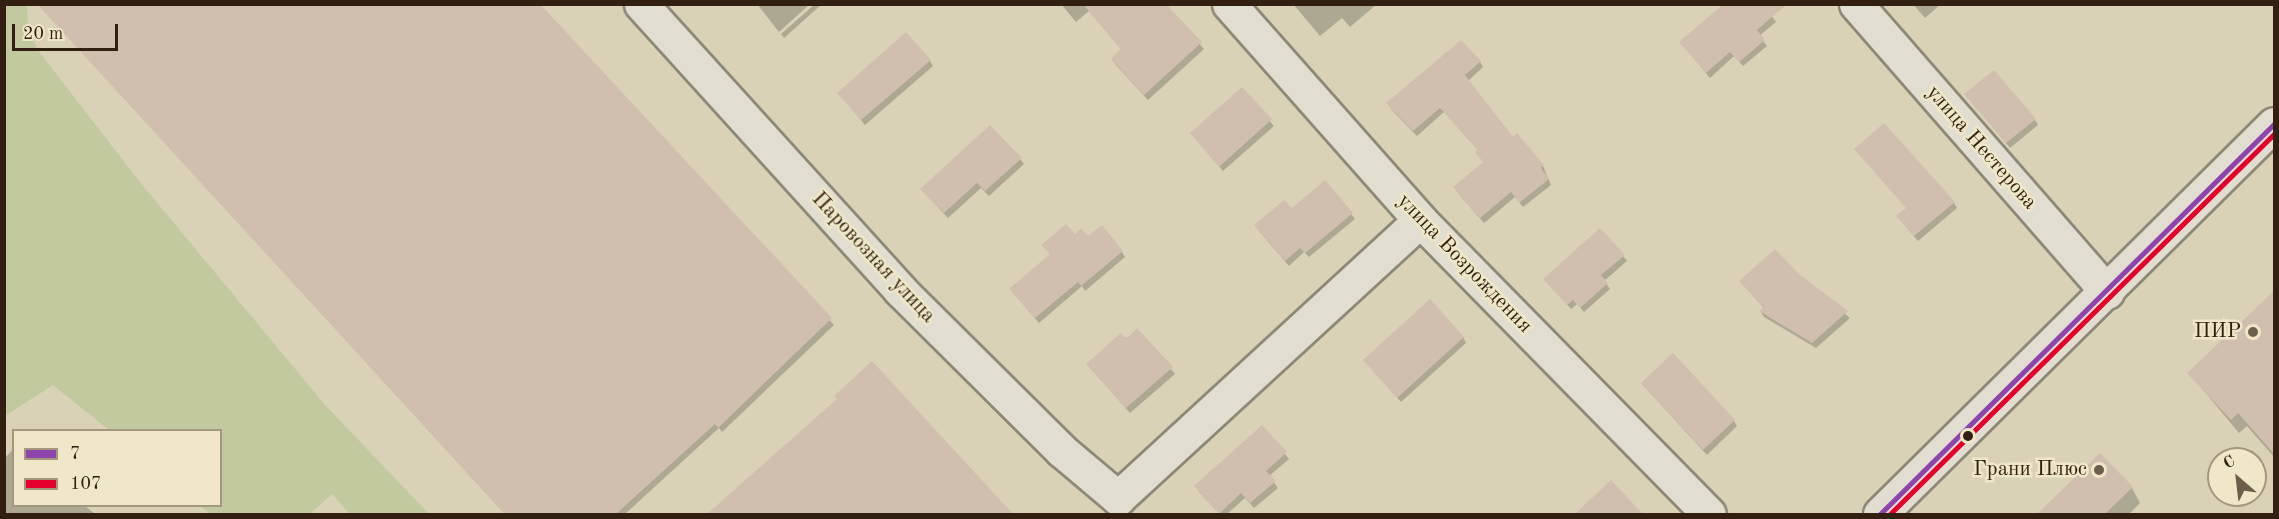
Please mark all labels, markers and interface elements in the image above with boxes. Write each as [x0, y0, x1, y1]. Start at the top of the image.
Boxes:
scale bar [15, 12, 122, 50]
text: 20 m [23, 25, 63, 43]
street label: улица Нестерова [1920, 81, 2042, 215]
street label: Паровозная улица [806, 187, 940, 329]
street label: улица Возрождения [1391, 189, 1537, 339]
place label: ПИР [2194, 319, 2241, 345]
marker: ПИР [2246, 325, 2260, 339]
legend [12, 429, 222, 507]
unlabelled marker [1962, 430, 1974, 442]
text: 7 [70, 445, 80, 463]
north arrow [2207, 447, 2267, 507]
text: С [2221, 453, 2238, 472]
place label: Грани Плюс [1973, 457, 2087, 483]
marker: Грани Плюс [2092, 463, 2106, 477]
text: 107 [70, 475, 101, 493]

